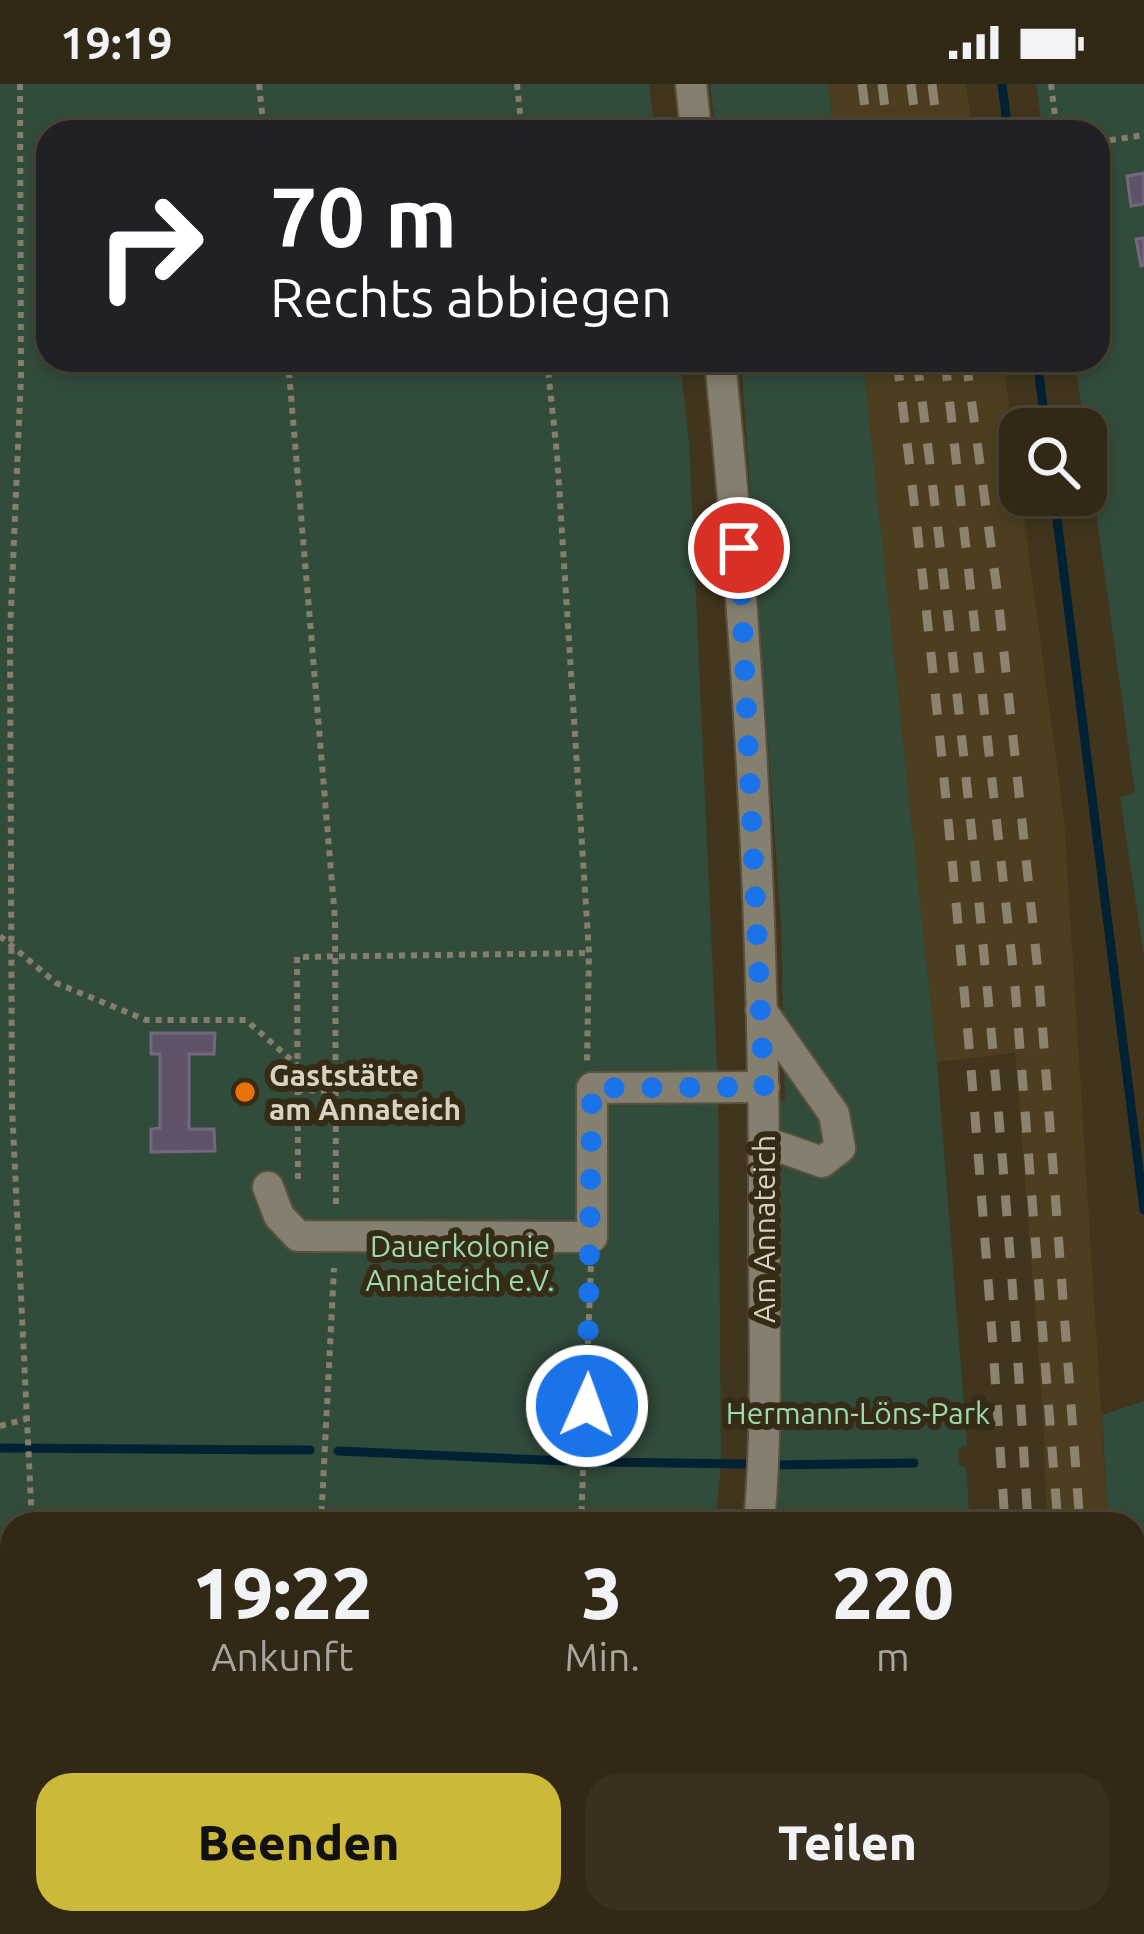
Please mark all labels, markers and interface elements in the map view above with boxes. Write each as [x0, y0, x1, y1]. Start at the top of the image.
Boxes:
text: 19:19 [60, 17, 173, 68]
icon: right [72, 168, 228, 324]
text: 70 m [270, 169, 457, 263]
text: Rechts abbiegen [270, 267, 672, 327]
map controls [999, 408, 1107, 516]
button: search [999, 408, 1107, 516]
pin [688, 497, 790, 599]
icon: arrive [706, 515, 772, 581]
place label: Gaststätte am Annateich [269, 1058, 461, 1126]
marker: Gaststätte am Annateich [232, 1079, 258, 1105]
street label: Am Annateich [747, 1135, 781, 1323]
park label: Dauerkolonie Annateich e.V. [365, 1229, 555, 1297]
position arrow [524, 1343, 650, 1469]
park label: Hermann-Löns-Park [726, 1396, 990, 1430]
text: 19:22 [192, 1552, 372, 1633]
text: 3 [582, 1552, 622, 1633]
text: 220 [832, 1552, 954, 1633]
text: Ankunft [211, 1635, 353, 1678]
text: Min. [565, 1635, 640, 1678]
text: m [876, 1635, 910, 1678]
button: Beenden [36, 1773, 561, 1911]
button: Teilen [585, 1773, 1110, 1911]

